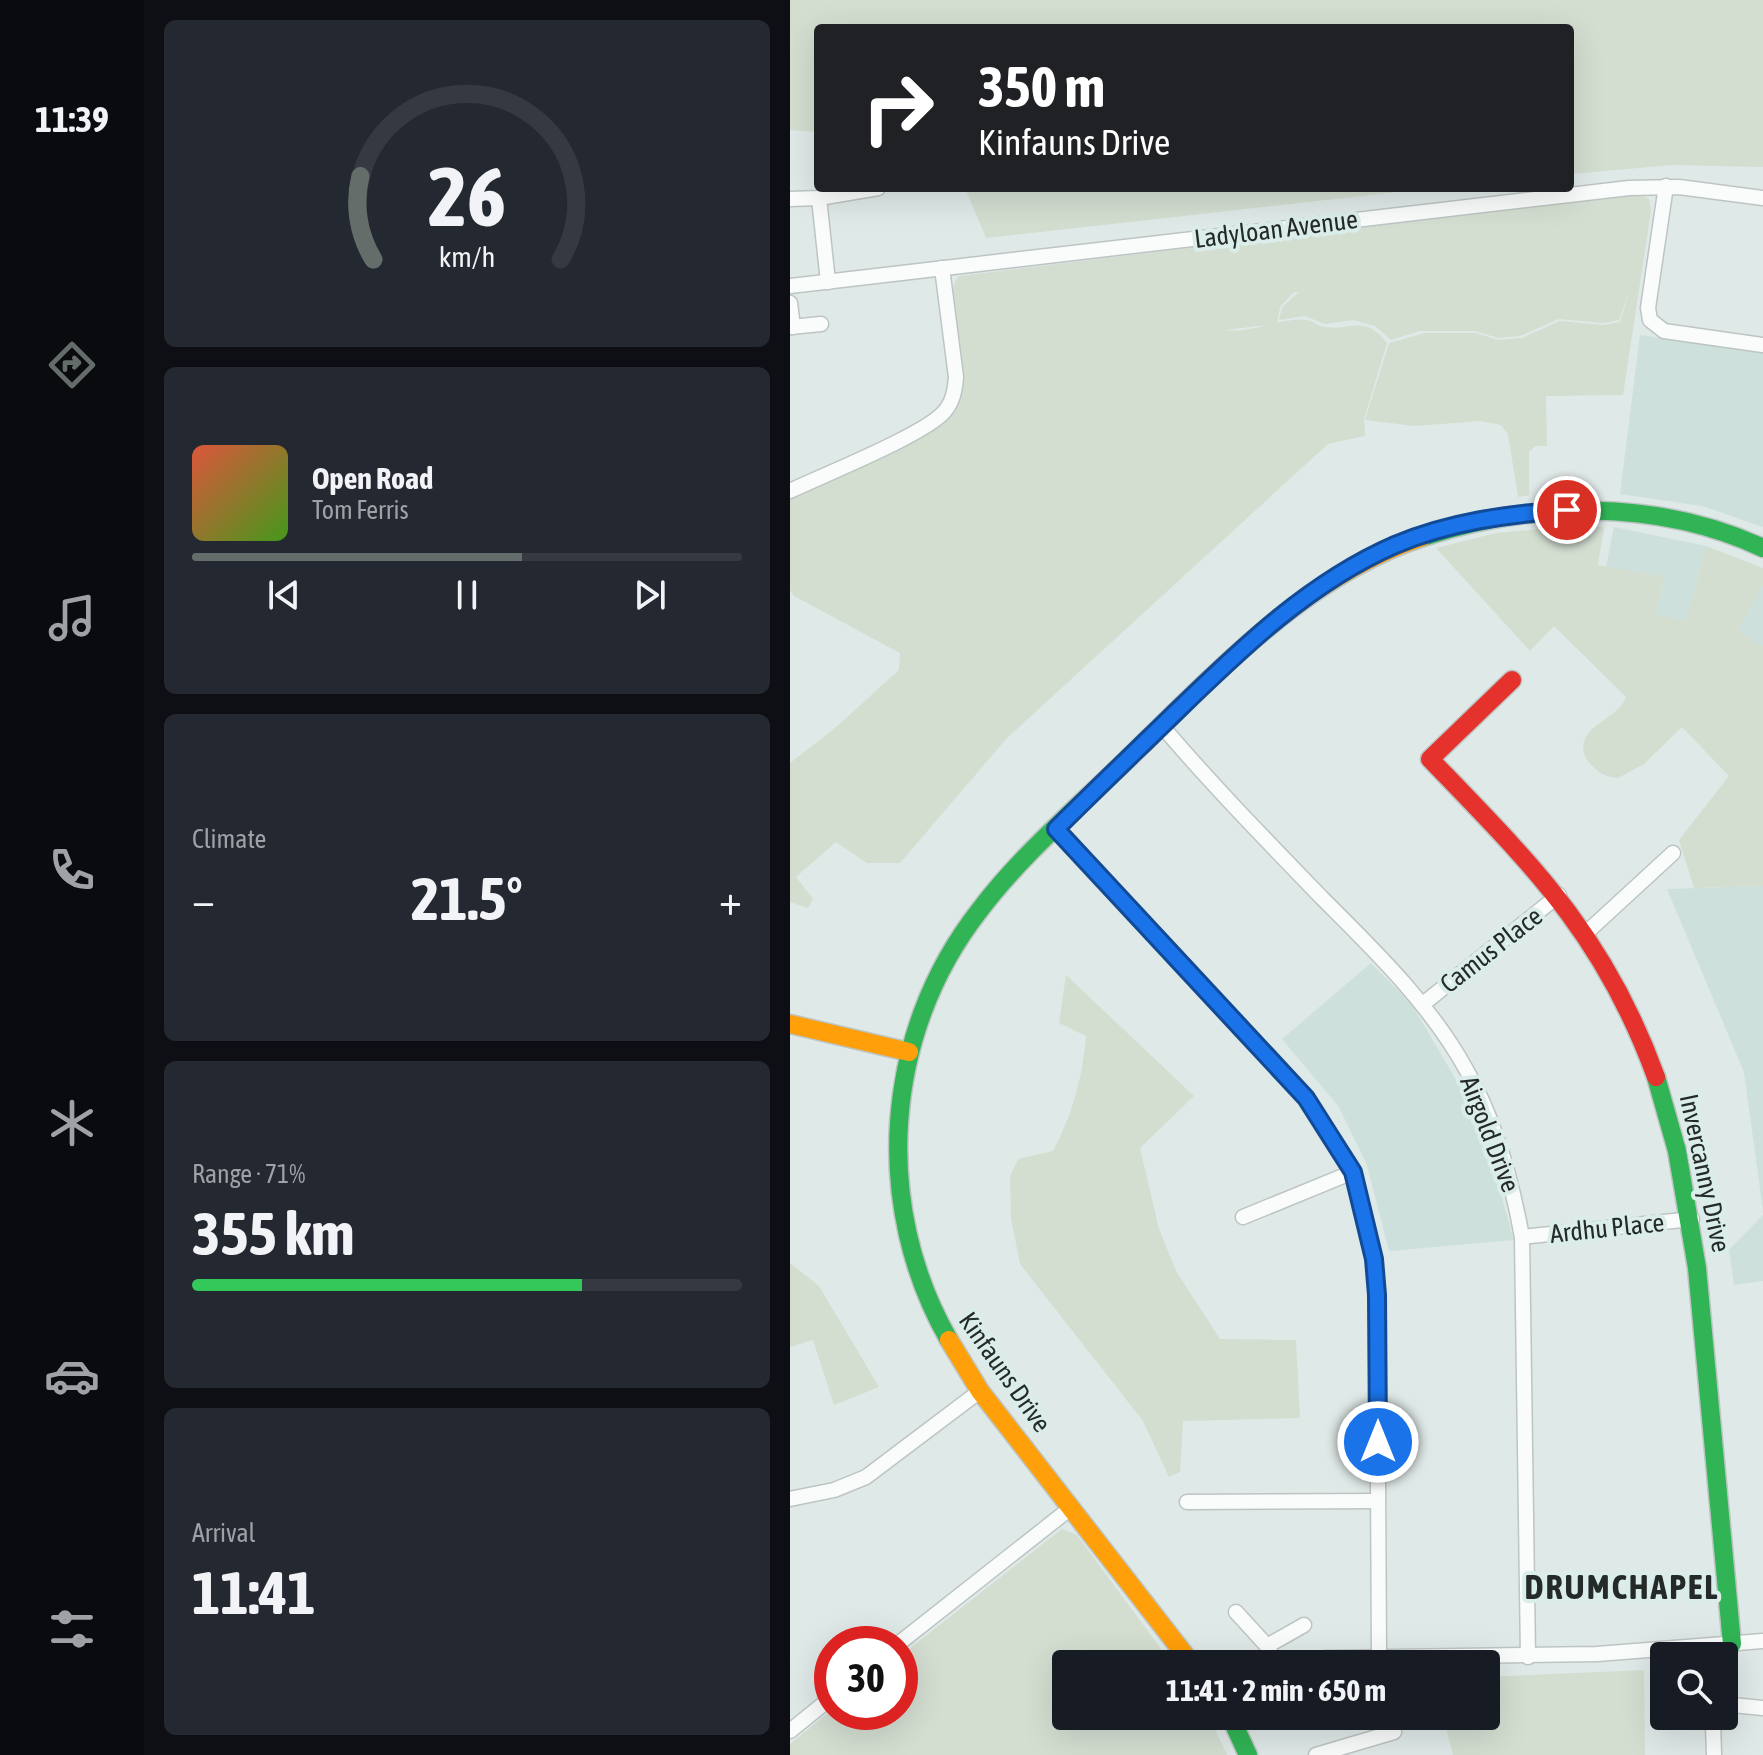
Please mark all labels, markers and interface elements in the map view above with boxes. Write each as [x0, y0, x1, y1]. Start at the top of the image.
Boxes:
text: 350 m [978, 55, 1105, 119]
icon: right [846, 56, 950, 160]
text: 11:39 [35, 98, 109, 140]
text: Kinfauns Drive [978, 121, 1170, 163]
text: 26 [428, 147, 506, 243]
street label: Ladyloan Avenue [1193, 204, 1359, 254]
text: km/h [439, 240, 495, 273]
icon: directions [44, 337, 100, 393]
text: Open Road [312, 461, 433, 495]
pin [1533, 476, 1601, 544]
icon: arrive [1545, 488, 1589, 532]
text: Tom Ferris [312, 495, 409, 525]
icon: previous [262, 573, 306, 617]
icon: pause [445, 573, 489, 617]
icon: next [628, 573, 672, 617]
icon: music [44, 590, 100, 646]
text: Climate [192, 824, 266, 854]
icon: phone [44, 842, 100, 898]
text: 21.5° [411, 864, 523, 933]
text: − [192, 874, 215, 924]
text: + [719, 874, 742, 924]
street label: Camus Place [1434, 901, 1548, 999]
street label: Airgold Drive [1454, 1072, 1526, 1196]
street label: Invercanny Drive [1674, 1091, 1736, 1255]
icon: climate [44, 1095, 100, 1151]
text: Range · 71% [192, 1159, 305, 1189]
text: 355 km [192, 1199, 354, 1268]
street label: Ardhu Place [1548, 1207, 1666, 1249]
street label: Kinfauns Drive [953, 1306, 1057, 1438]
icon: car [44, 1348, 100, 1404]
position arrow [1336, 1400, 1420, 1484]
text: Arrival [192, 1518, 256, 1548]
text: 11:41 [192, 1558, 315, 1627]
district label: DRUMCHAPEL [1525, 1567, 1719, 1606]
icon: filters [44, 1601, 100, 1657]
speed limit sign: 30 [814, 1626, 918, 1730]
map controls [1650, 1642, 1738, 1730]
button: search [1650, 1642, 1738, 1730]
text: 11:41 · 2 min · 650 m [1166, 1673, 1386, 1707]

